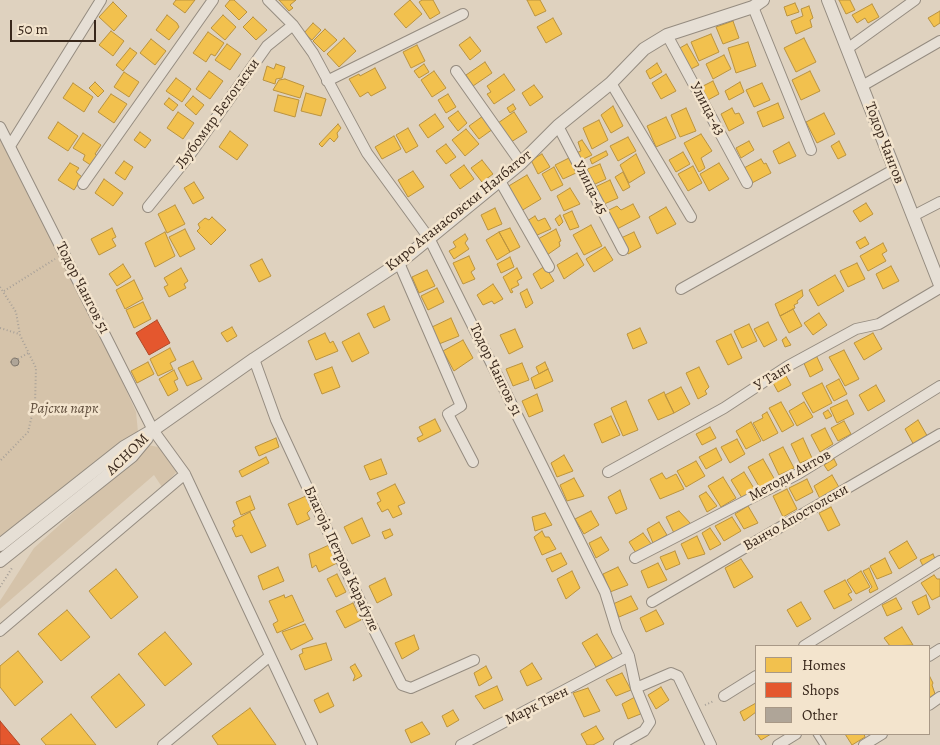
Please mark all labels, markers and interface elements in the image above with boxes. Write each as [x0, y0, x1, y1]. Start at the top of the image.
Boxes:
scale bar [12, 10, 99, 42]
text: 50 m [18, 19, 48, 39]
street label: Љубомир Белогаски [172, 55, 264, 173]
street label: Улица-43 [685, 79, 729, 139]
street label: Тодор Чангов [860, 100, 908, 186]
street label: Киро Атанасовски Налбатот [382, 146, 536, 276]
street label: Улица-45 [569, 158, 611, 218]
street label: Тодор Чангов 51 [51, 239, 113, 337]
street label: Тодор Чангов 51 [465, 321, 525, 419]
street label: У Тант [751, 358, 795, 396]
park label: Рајски парк [30, 400, 98, 418]
street label: АСНОМ [103, 430, 153, 480]
street label: Методи Антов [746, 446, 834, 506]
street label: Ванчо Апостолски [740, 481, 852, 555]
street label: Благоја Петров Караѓуле [299, 483, 383, 635]
legend [755, 645, 930, 735]
text: Homes [802, 655, 846, 675]
text: Shops [802, 680, 839, 700]
street label: Марк Твен [502, 682, 572, 730]
text: Other [802, 705, 838, 725]

